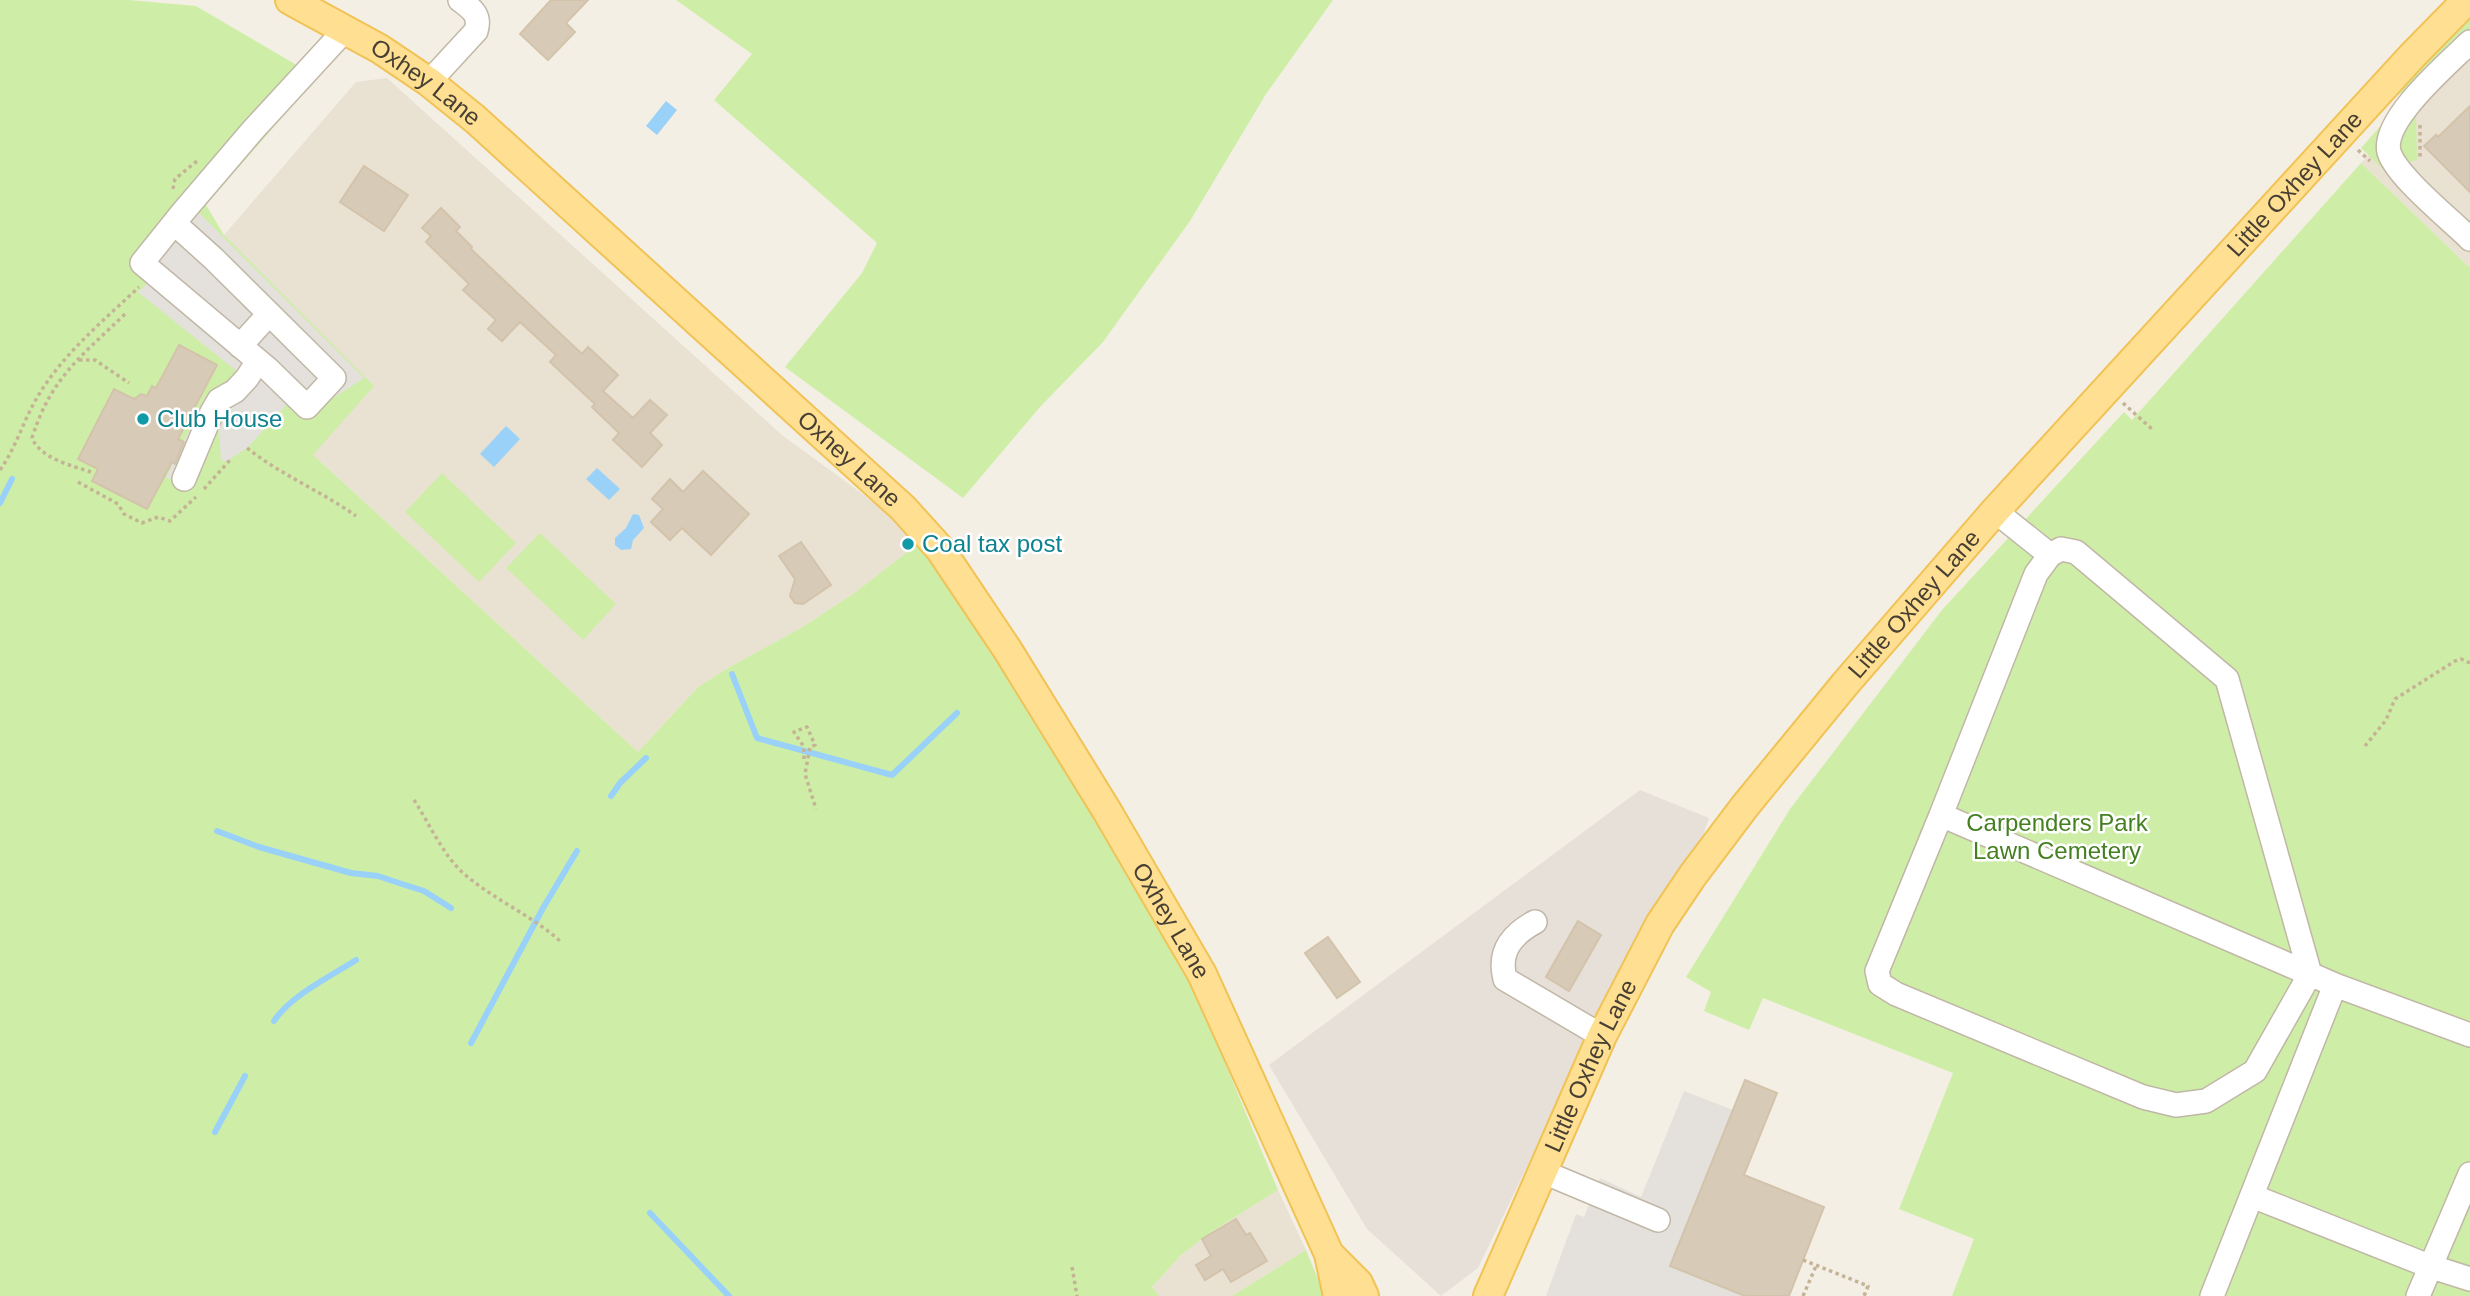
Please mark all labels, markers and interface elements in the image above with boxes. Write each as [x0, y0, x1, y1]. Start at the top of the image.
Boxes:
street label: Oxhey Lane [366, 33, 486, 131]
street label: Little Oxhey Lane [2221, 105, 2368, 262]
place label: Club House [157, 405, 282, 432]
street label: Oxhey Lane [792, 405, 906, 512]
marker: Club House [135, 411, 151, 427]
street label: Little Oxhey Lane [1842, 524, 1985, 683]
place label: Coal tax post [922, 530, 1062, 557]
marker: Coal tax post [900, 536, 916, 552]
park label: Carpenders Park Lawn Cemetery [1966, 809, 2149, 864]
street label: Oxhey Lane [1127, 858, 1216, 983]
street label: Little Oxhey Lane [1539, 975, 1642, 1156]

